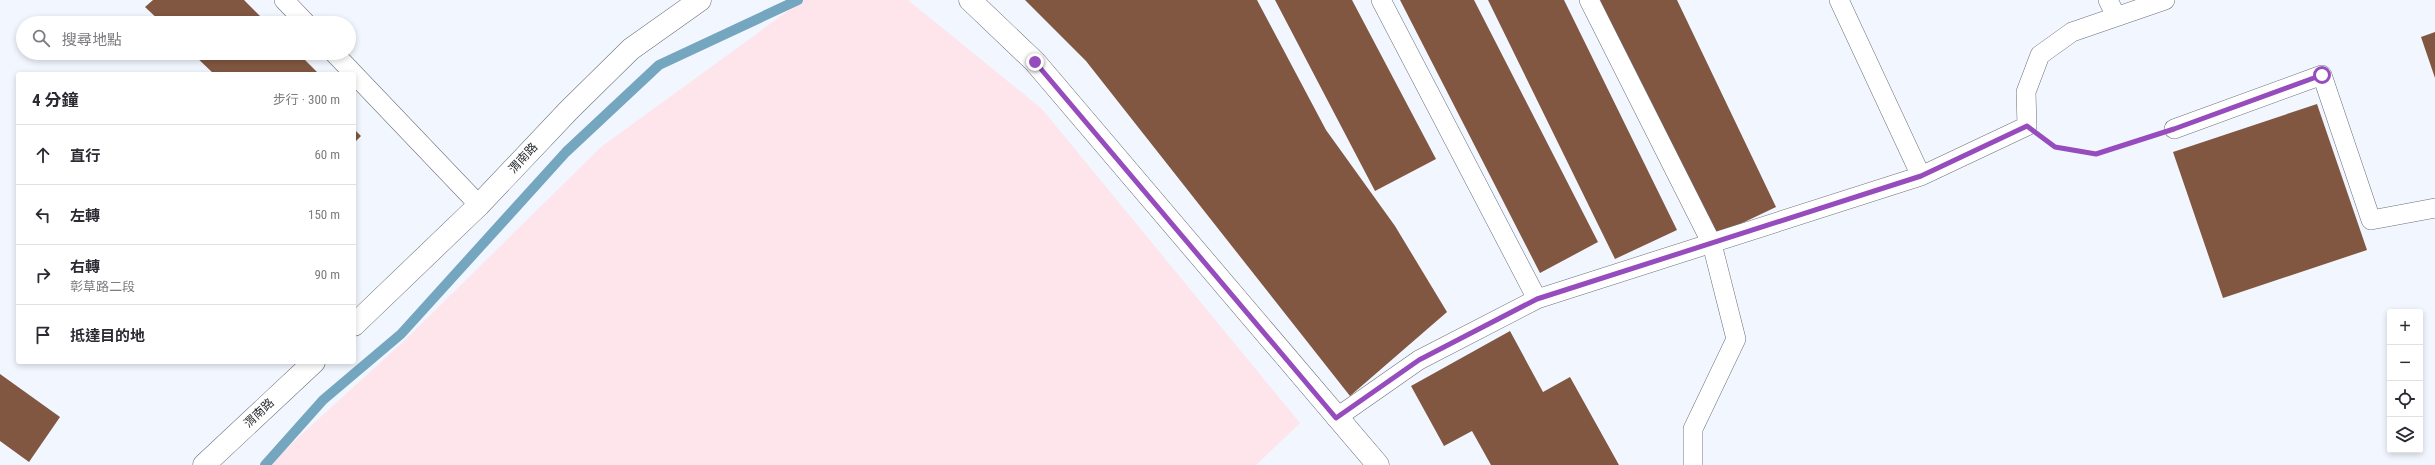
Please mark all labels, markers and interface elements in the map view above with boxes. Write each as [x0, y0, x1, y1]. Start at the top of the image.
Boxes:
search box [16, 16, 356, 60]
icon: search [30, 27, 52, 49]
text: 搜尋地點 [62, 31, 122, 49]
route end [1026, 53, 1044, 71]
route start [2313, 66, 2331, 84]
text: 4 分鐘 [32, 90, 79, 110]
text: 步行 · 300 m [273, 92, 340, 107]
street label: 渭南路 [506, 140, 540, 176]
icon: ahead [32, 144, 54, 166]
text: 直行 [70, 147, 100, 165]
text: 60 m [314, 147, 340, 162]
icon: left [32, 204, 54, 226]
text: 左轉 [70, 207, 100, 225]
text: 150 m [308, 207, 340, 222]
text: 右轉 [70, 258, 100, 276]
icon: right [32, 264, 54, 286]
text: 90 m [314, 267, 340, 282]
text: 彰草路二段 [70, 279, 135, 294]
map controls [2387, 309, 2423, 453]
button: + [2387, 309, 2423, 345]
icon: arrive [32, 324, 54, 346]
text: 抵達目的地 [70, 327, 145, 345]
button: − [2387, 345, 2423, 381]
button: locate [2387, 381, 2423, 417]
street label: 渭南路 [241, 396, 277, 430]
button: layers [2387, 417, 2423, 453]

